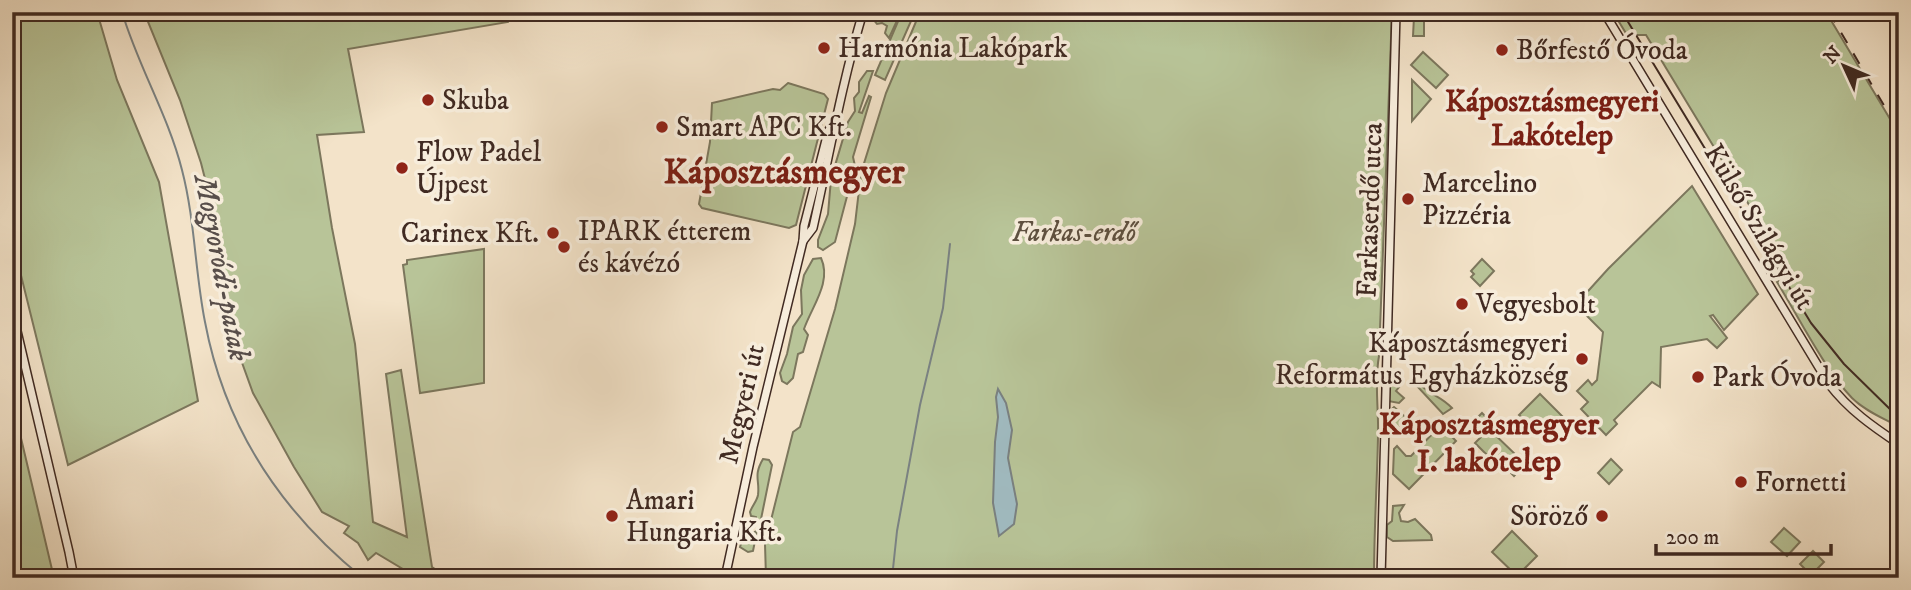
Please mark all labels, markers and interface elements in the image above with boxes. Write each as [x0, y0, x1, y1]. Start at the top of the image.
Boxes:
place label: Harmónia Lakópark [838, 31, 1068, 66]
place label: Bőrfestő Óvoda [1516, 32, 1688, 68]
north arrow [1810, 32, 1880, 102]
marker: Harmónia Lakópark [816, 40, 832, 56]
text: N [1819, 41, 1847, 69]
marker: Bőrfestő Óvoda [1494, 42, 1510, 58]
place label: Skuba [442, 83, 509, 118]
district label: Káposztásmegyeri Lakótelep [1445, 84, 1659, 155]
marker: Skuba [420, 92, 436, 108]
place label: Smart APC Kft. [676, 110, 852, 145]
marker: Smart APC Kft. [654, 119, 670, 135]
street label: Farkaserdő utca [1349, 122, 1391, 298]
place label: Flow Padel Újpest [416, 135, 542, 202]
street label: Külső Szilágyi út [1696, 138, 1822, 316]
district label: Káposztásmegyer [664, 151, 905, 195]
marker: Flow Padel Újpest [394, 160, 410, 176]
place label: Marcelino Pizzéria [1422, 166, 1537, 233]
water label: Mogyoródi-patak [184, 170, 257, 365]
marker: Marcelino Pizzéria [1400, 191, 1416, 207]
place label: IPARK étterem és kávézó [578, 214, 751, 281]
park label: Farkas-erdő [1012, 215, 1140, 250]
place label: Carinex Kft. [401, 216, 539, 251]
marker: Carinex Kft. [545, 225, 561, 241]
marker: IPARK étterem és kávézó [556, 239, 572, 255]
place label: Vegyesbolt [1475, 287, 1596, 322]
marker: Vegyesbolt [1454, 296, 1470, 312]
place label: Káposztásmegyeri Református Egyházközség [1275, 326, 1568, 393]
street label: Megyeri út [711, 341, 773, 467]
marker: Káposztásmegyeri Református Egyházközség [1574, 351, 1590, 367]
place label: Park Óvoda [1712, 359, 1842, 395]
marker: Park Óvoda [1690, 369, 1706, 385]
district label: Káposztásmegyer I. lakótelep [1379, 405, 1600, 482]
place label: Fornetti [1755, 465, 1846, 500]
marker: Fornetti [1733, 474, 1749, 490]
place label: Amari Hungaria Kft. [626, 483, 782, 550]
place label: Söröző [1510, 499, 1588, 534]
marker: Amari Hungaria Kft. [604, 508, 620, 524]
marker: Söröző [1594, 508, 1610, 524]
scale bar [1656, 513, 1830, 557]
text: 200 m [1666, 525, 1719, 551]

